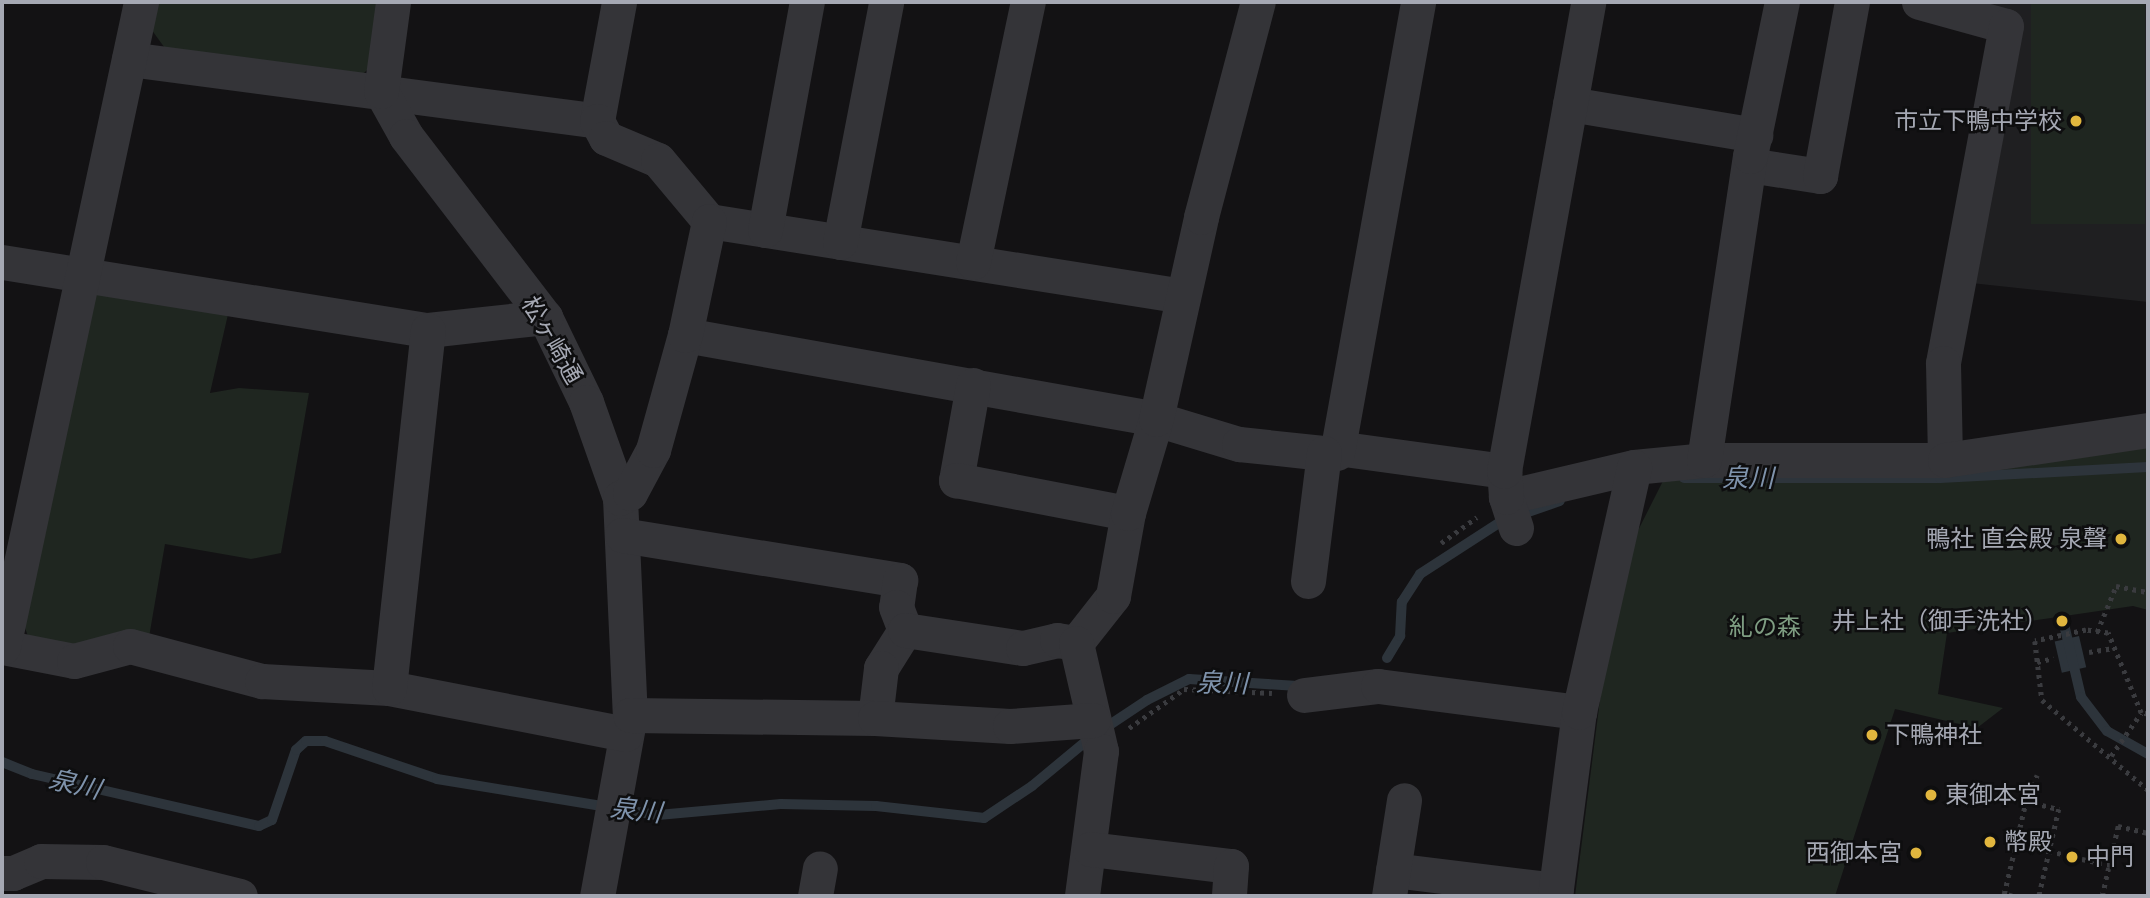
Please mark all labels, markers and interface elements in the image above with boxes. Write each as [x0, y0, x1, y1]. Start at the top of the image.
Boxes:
place label: 市立下鴨中学校 [1894, 107, 2062, 135]
marker: 市立下鴨中学校 [2068, 113, 2084, 129]
street label: 松ヶ崎通 [516, 291, 588, 389]
water label: 泉川 [1722, 462, 1774, 494]
place label: 鴨社 直会殿 泉聲 [1926, 525, 2107, 553]
marker: 鴨社 直会殿 泉聲 [2113, 531, 2129, 547]
place label: 井上社（御手洗社） [1832, 607, 2048, 635]
park label: 糺の森 [1729, 613, 1801, 641]
marker: 井上社（御手洗社） [2054, 613, 2070, 629]
water label: 泉川 [1196, 667, 1248, 699]
place label: 下鴨神社 [1886, 721, 1982, 749]
marker: 下鴨神社 [1864, 727, 1880, 743]
water label: 泉川 [46, 763, 104, 805]
place label: 東御本宮 [1945, 781, 2041, 809]
marker: 東御本宮 [1923, 787, 1939, 803]
water label: 泉川 [609, 792, 663, 828]
place label: 幣殿 [2004, 828, 2052, 856]
marker: 幣殿 [1982, 834, 1998, 850]
place label: 西御本宮 [1806, 839, 1902, 867]
place label: 中門 [2086, 843, 2134, 871]
marker: 西御本宮 [1908, 845, 1924, 861]
marker: 中門 [2064, 849, 2080, 865]

